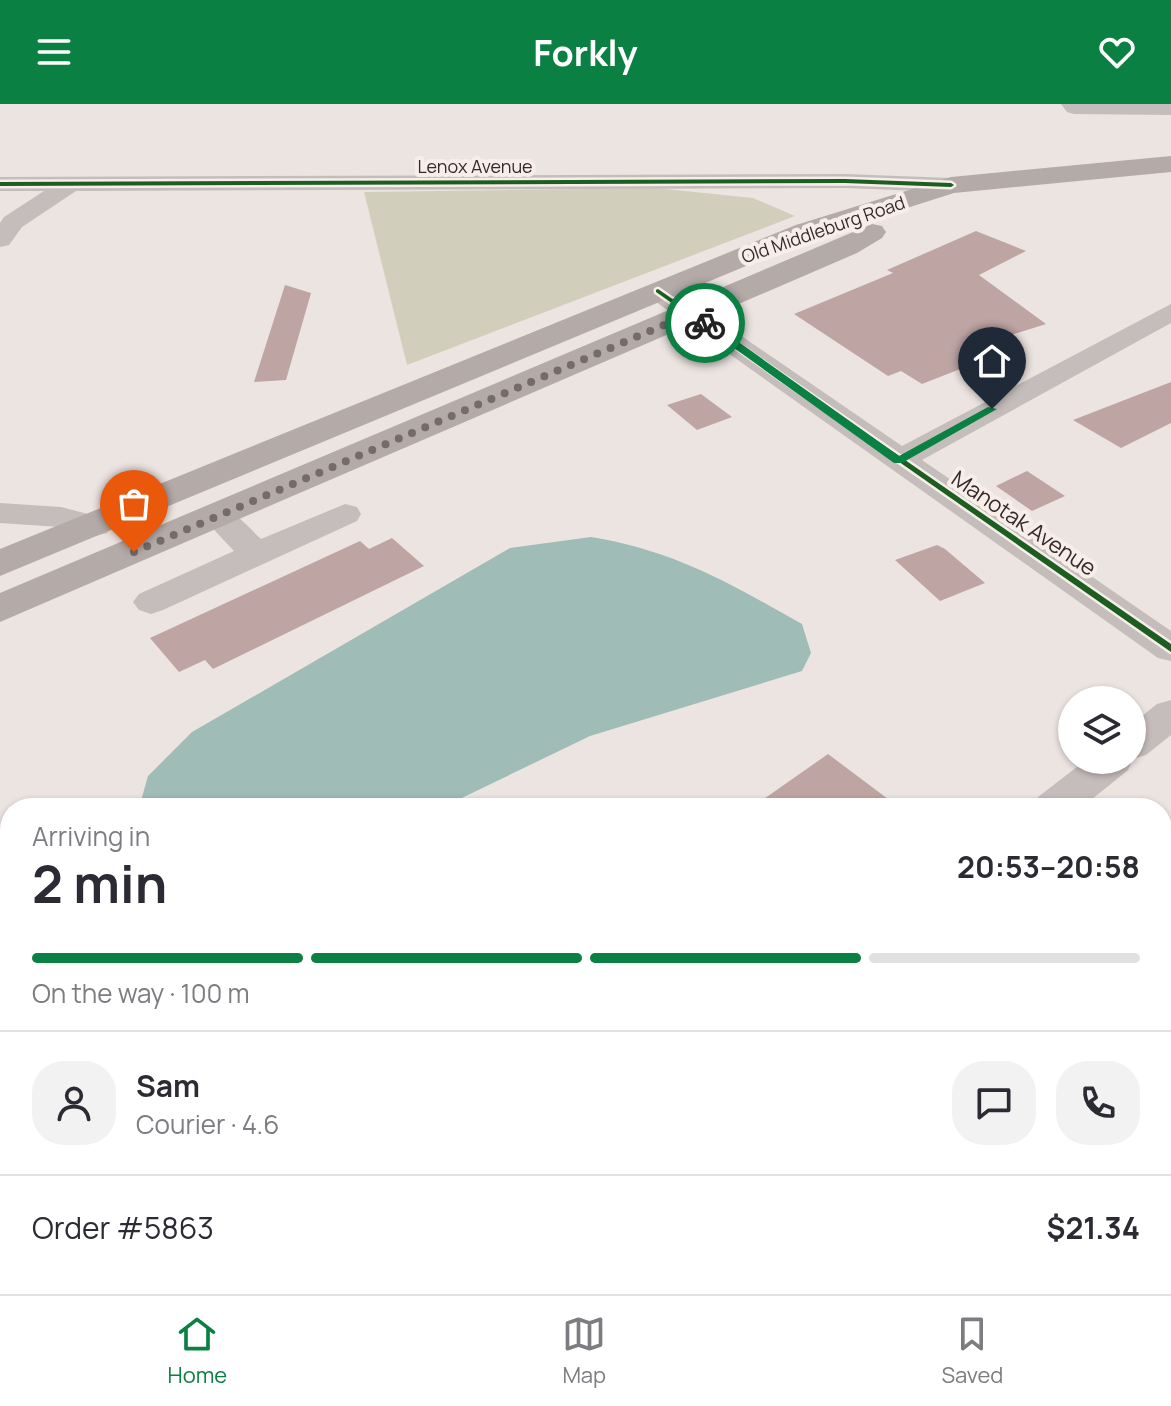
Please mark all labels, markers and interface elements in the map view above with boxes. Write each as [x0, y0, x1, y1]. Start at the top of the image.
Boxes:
text: Forkly [533, 28, 638, 77]
icon: menu [32, 30, 76, 74]
icon: heart [1095, 30, 1139, 74]
street label: Lenox Avenue [417, 154, 533, 178]
street label: Old Middleburg Road [738, 190, 908, 268]
courier [665, 283, 745, 363]
icon: bike [683, 301, 727, 345]
pin [958, 327, 1026, 409]
icon: home [970, 339, 1014, 383]
street label: Manotak Avenue [946, 463, 1102, 583]
pin [100, 470, 168, 552]
icon: bag [112, 482, 156, 526]
map controls [1058, 686, 1146, 774]
button: layers [1058, 686, 1146, 774]
text: Arriving in [32, 818, 150, 854]
text: 20:53–20:58 [957, 846, 1140, 887]
text: 2 min [32, 848, 167, 919]
text: On the way · 100 m [32, 975, 250, 1011]
button: person [32, 1061, 116, 1145]
button: chat [952, 1061, 1036, 1145]
button: phone [1056, 1061, 1140, 1145]
text: Sam [136, 1065, 200, 1106]
text: Courier · 4.6 [136, 1106, 279, 1142]
text: Order #5863 [32, 1207, 214, 1248]
text: $21.34 [1047, 1207, 1140, 1248]
tab: Home [168, 1312, 227, 1390]
tab: Map [562, 1312, 606, 1390]
tab: Saved [941, 1312, 1003, 1390]

